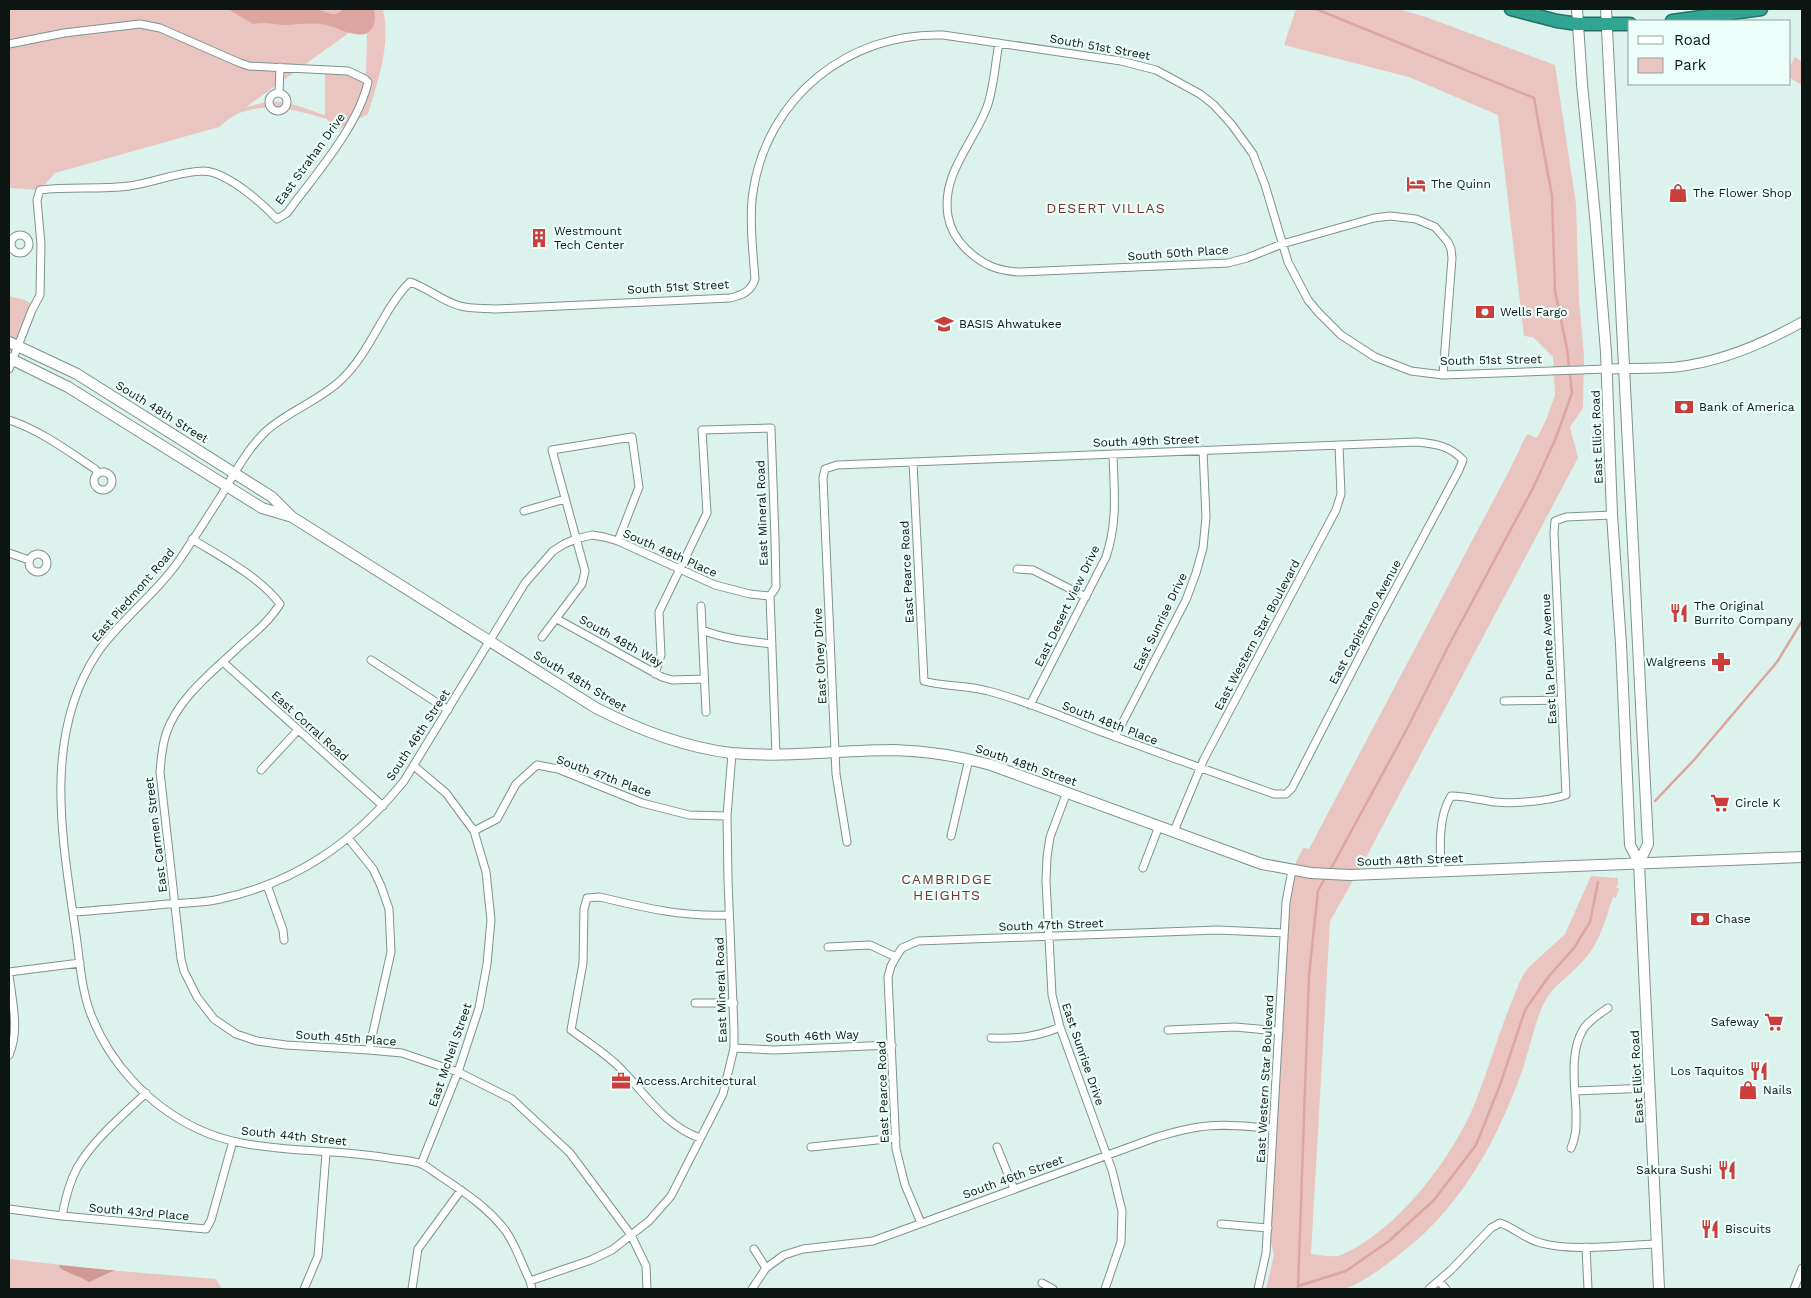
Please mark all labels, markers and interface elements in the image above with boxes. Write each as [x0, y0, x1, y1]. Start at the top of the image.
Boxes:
legend [1628, 20, 1791, 85]
street label: South 51st Street [1049, 31, 1151, 63]
text: Road [1674, 31, 1711, 49]
text: Park [1674, 56, 1707, 74]
street label: East Strahan Drive [272, 110, 348, 207]
hotel icon: The Quinn [1405, 173, 1427, 195]
place label: The Quinn [1431, 177, 1491, 191]
shop icon: The Flower Shop [1667, 182, 1689, 204]
place label: The Flower Shop [1693, 186, 1792, 200]
district label: DESERT VILLAS [1046, 200, 1166, 216]
place label: Westmount Tech Center [554, 224, 625, 252]
building icon: Westmount Tech Center [528, 227, 550, 249]
street label: South 50th Place [1127, 242, 1229, 264]
street label: South 51st Street [627, 277, 729, 297]
bank icon: Wells Fargo [1474, 301, 1496, 323]
place label: Wells Fargo [1500, 305, 1568, 319]
school or university icon: BASIS Ahwatukee [933, 313, 955, 335]
place label: BASIS Ahwatukee [959, 317, 1062, 331]
street label: South 51st Street [1440, 352, 1542, 368]
street label: South 48th Street [113, 378, 211, 446]
street label: East Elliot Road [1588, 390, 1606, 484]
bank icon: Bank of America [1673, 396, 1695, 418]
place label: Bank of America [1699, 400, 1795, 414]
street label: South 49th Street [1093, 432, 1199, 450]
street label: East Mineral Road [753, 460, 771, 566]
street label: East Pearce Road [897, 520, 917, 624]
street label: South 48th Place [621, 526, 719, 580]
street label: East Desert View Drive [1031, 543, 1103, 669]
street label: East Piedmont Road [89, 545, 177, 645]
street label: East Western Star Boulevard [1211, 557, 1303, 713]
street label: East Capistrano Avenue [1326, 557, 1404, 687]
street label: East Sunrise Drive [1130, 571, 1190, 673]
street label: East la Puente Avenue [1539, 593, 1559, 725]
place label: The Original Burrito Company [1694, 599, 1794, 627]
restaurant icon: The Original Burrito Company [1668, 602, 1690, 624]
street label: East Olney Drive [810, 607, 830, 705]
street label: South 48th Way [577, 612, 666, 670]
street label: South 48th Street [531, 648, 629, 714]
pharmacy icon: Walgreens [1710, 651, 1732, 673]
place label: Walgreens [1646, 655, 1706, 669]
street label: South 46th Street [383, 687, 453, 783]
street label: East Corral Road [269, 688, 351, 764]
street label: South 48th Place [1060, 698, 1160, 748]
street label: South 48th Street [973, 741, 1079, 789]
street label: South 47th Place [554, 752, 654, 800]
street label: East Carmen Street [142, 777, 170, 893]
supermarket icon: Circle K [1709, 792, 1731, 814]
place label: Circle K [1735, 796, 1781, 810]
street label: South 48th Street [1357, 851, 1463, 869]
district label: CAMBRIDGE HEIGHTS [901, 871, 993, 903]
bank icon: Chase [1689, 908, 1711, 930]
place label: Chase [1715, 912, 1751, 926]
street label: South 47th Street [998, 916, 1104, 934]
street label: East Mineral Road [712, 937, 730, 1043]
street label: East Western Star Boulevard [1254, 994, 1276, 1164]
street label: East McNeil Street [426, 1001, 474, 1109]
street label: East Sunrise Drive [1059, 1001, 1107, 1107]
supermarket icon: Safeway [1763, 1011, 1785, 1033]
place label: Safeway [1711, 1015, 1760, 1029]
street label: South 45th Place [295, 1027, 397, 1049]
street label: South 46th Way [765, 1027, 860, 1045]
street label: East Elliot Road [1628, 1030, 1646, 1124]
street label: East Pearce Road [874, 1041, 892, 1143]
restaurant icon: Los Taquitos [1748, 1060, 1770, 1082]
place label: Los Taquitos [1670, 1064, 1744, 1078]
office icon: Access.Architectural [610, 1070, 632, 1092]
place label: Access.Architectural [636, 1074, 757, 1088]
shop icon: Nails [1737, 1079, 1759, 1101]
place label: Nails [1763, 1083, 1792, 1097]
street label: South 44th Street [240, 1123, 348, 1149]
street label: South 46th Street [961, 1152, 1065, 1202]
restaurant icon: Sakura Sushi [1716, 1159, 1738, 1181]
place label: Sakura Sushi [1636, 1163, 1712, 1177]
street label: South 43rd Place [88, 1201, 190, 1223]
restaurant icon: Biscuits [1699, 1218, 1721, 1240]
place label: Biscuits [1725, 1222, 1771, 1236]

